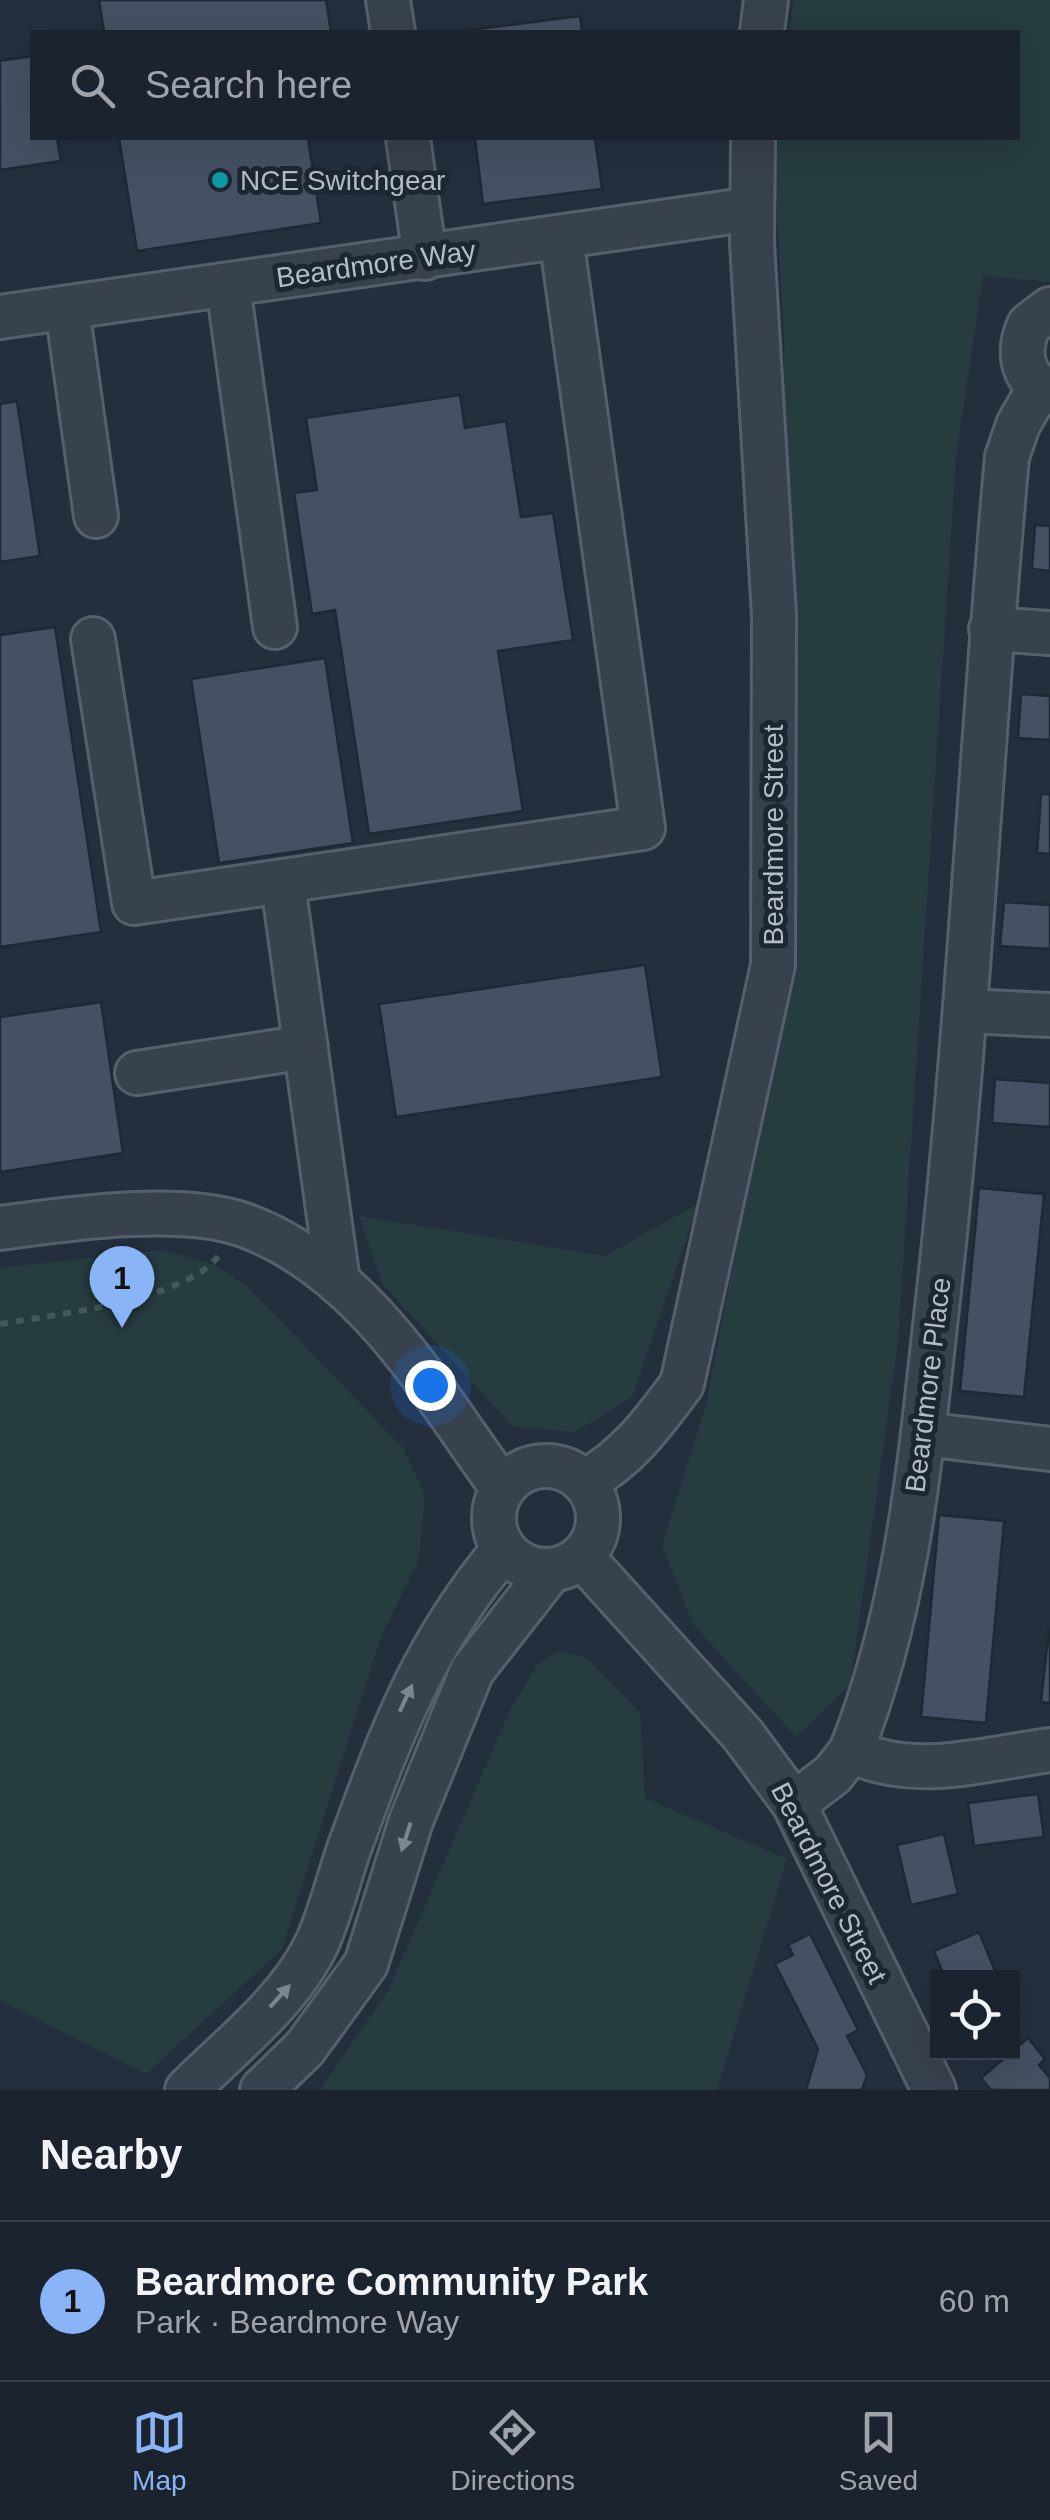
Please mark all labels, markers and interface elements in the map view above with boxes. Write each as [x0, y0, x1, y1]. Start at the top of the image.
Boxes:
search box [30, 30, 1020, 140]
icon: search [65, 58, 120, 113]
text: Search here [145, 64, 352, 106]
place label: NCE Switchgear [240, 165, 445, 196]
marker: NCE Switchgear [209, 169, 231, 191]
street label: Beardmore Way [274, 235, 478, 293]
street label: Beardmore Street [758, 724, 789, 946]
pin: 1 [90, 1246, 154, 1328]
street label: Beardmore Place [899, 1276, 957, 1494]
your location [405, 1360, 456, 1411]
one-way arrow [398, 1684, 415, 1713]
street label: Beardmore Street [765, 1778, 893, 1989]
one-way arrow [398, 1823, 413, 1853]
map controls [930, 1970, 1020, 2060]
button: locate [930, 1970, 1020, 2060]
one-way arrow [268, 1984, 291, 2008]
text: Nearby [40, 2131, 182, 2178]
text: Beardmore Community Park [135, 2261, 648, 2303]
text: 1 [64, 2283, 81, 2319]
text: 60 m [939, 2283, 1010, 2319]
text: Park · Beardmore Way [135, 2304, 459, 2340]
tab: Map [132, 2405, 187, 2497]
tab: Directions [451, 2405, 575, 2497]
tab: Saved [839, 2405, 918, 2497]

